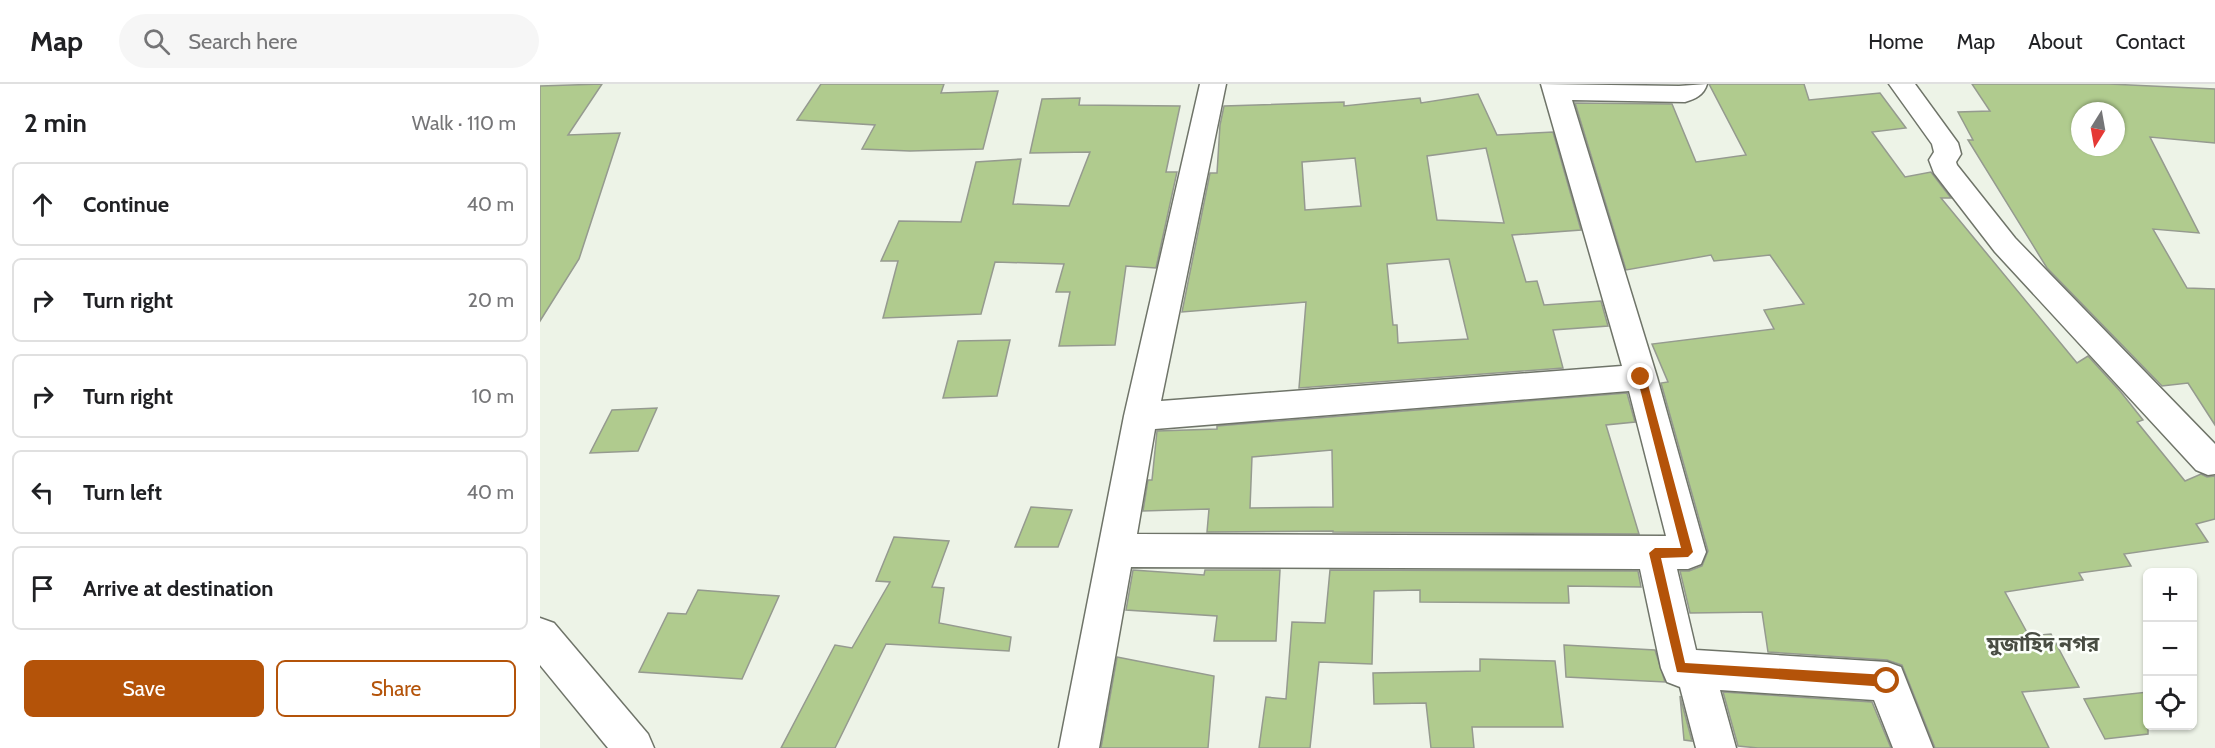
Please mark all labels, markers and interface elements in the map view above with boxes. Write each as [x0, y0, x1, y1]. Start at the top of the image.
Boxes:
search box [119, 14, 539, 68]
text: Map [30, 24, 83, 58]
icon: search [140, 25, 173, 58]
text: Search here [188, 28, 297, 55]
text: Home [1868, 29, 1924, 54]
text: Map [1957, 29, 1995, 54]
text: About [2028, 29, 2082, 54]
text: Contact [2115, 29, 2185, 54]
north arrow [2071, 102, 2125, 156]
text: 2 min [24, 107, 87, 139]
text: Walk · 110 m [412, 111, 516, 135]
icon: ahead [26, 188, 59, 221]
text: Continue [83, 191, 169, 218]
text: 40 m [466, 192, 514, 216]
icon: right [26, 284, 59, 317]
text: Turn right [83, 287, 173, 314]
text: 20 m [468, 288, 514, 312]
route end [1627, 363, 1653, 389]
icon: right [26, 380, 59, 413]
text: Turn right [83, 383, 173, 410]
text: 10 m [471, 384, 514, 408]
icon: left [26, 476, 59, 509]
text: Turn left [83, 479, 162, 506]
text: 40 m [466, 480, 514, 504]
map controls [2143, 568, 2197, 730]
button: + [2143, 568, 2197, 622]
icon: arrive [26, 572, 59, 605]
text: Arrive at destination [83, 575, 273, 602]
button: − [2143, 622, 2197, 676]
district label: মুজাহিদ নগর [1986, 631, 2099, 656]
button: Save [24, 660, 264, 717]
button: Share [276, 660, 516, 717]
route start [1873, 667, 1899, 693]
button: locate [2143, 676, 2197, 730]

